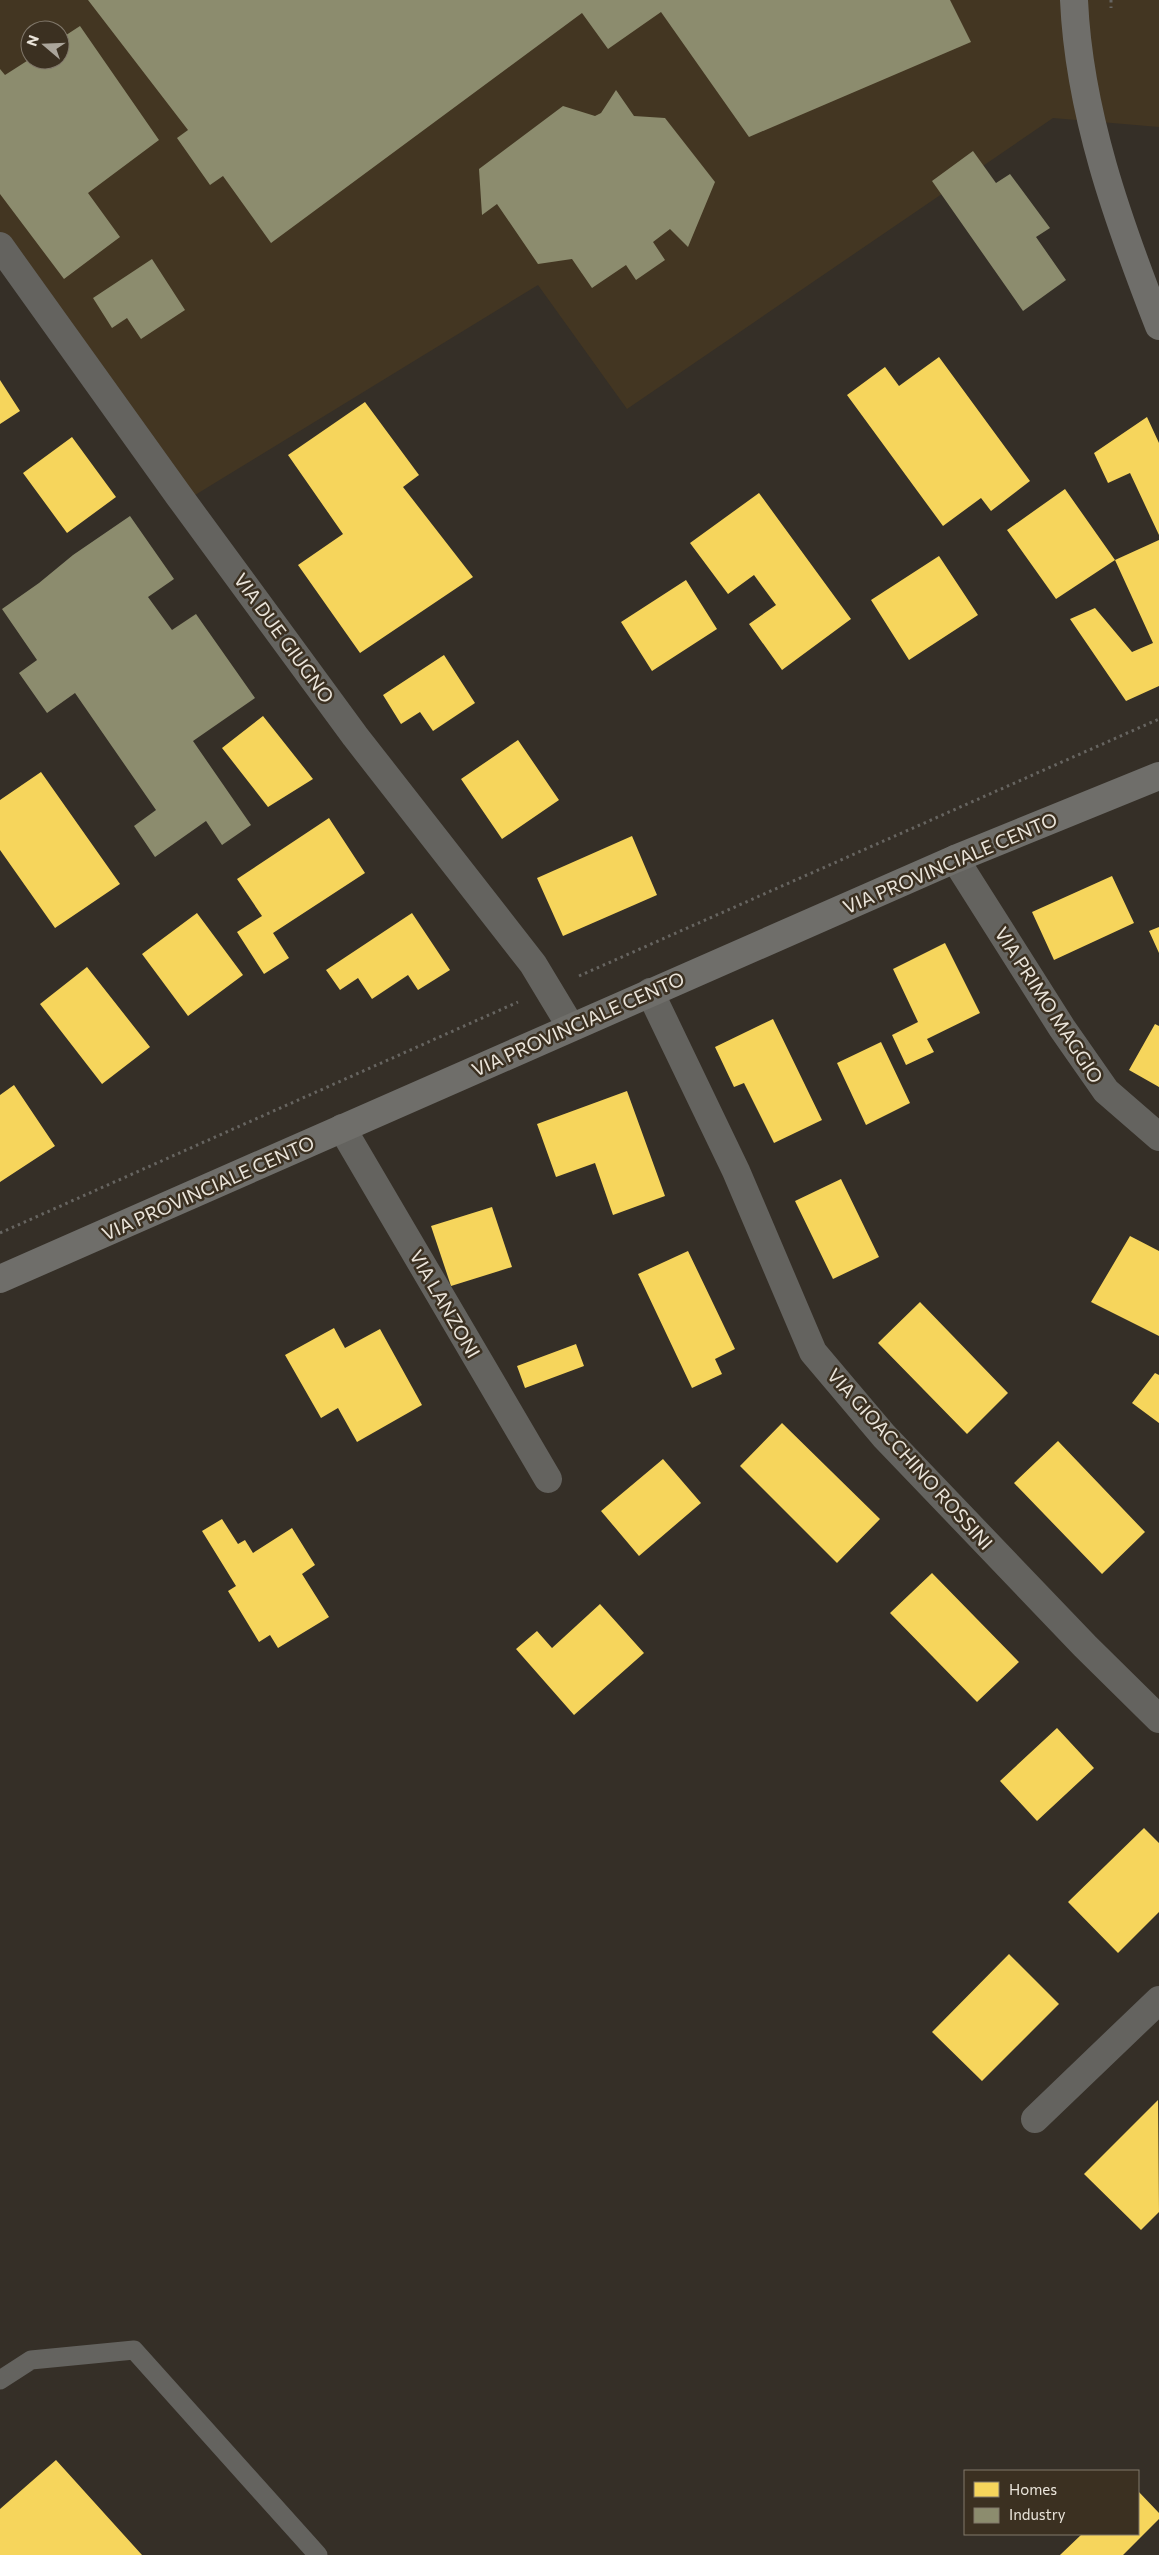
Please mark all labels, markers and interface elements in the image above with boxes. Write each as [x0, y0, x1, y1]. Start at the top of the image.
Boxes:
north arrow [20, 20, 70, 70]
text: N [22, 33, 42, 48]
street label: VIA DUE GIUGNO [230, 568, 339, 707]
street label: VIA PROVINCIALE CENTO [839, 807, 1060, 918]
street label: VIA PRIMO MAGGIO [990, 922, 1108, 1087]
street label: VIA PROVINCIALE CENTO [468, 966, 688, 1081]
street label: VIA PROVINCIALE CENTO [98, 1130, 318, 1245]
street label: VIA LANZONI [405, 1246, 486, 1362]
street label: VIA GIOACCHINO ROSSINI [823, 1363, 998, 1554]
legend [964, 2470, 1139, 2535]
text: Homes [1009, 2480, 1057, 2498]
text: Industry [1009, 2505, 1066, 2523]

